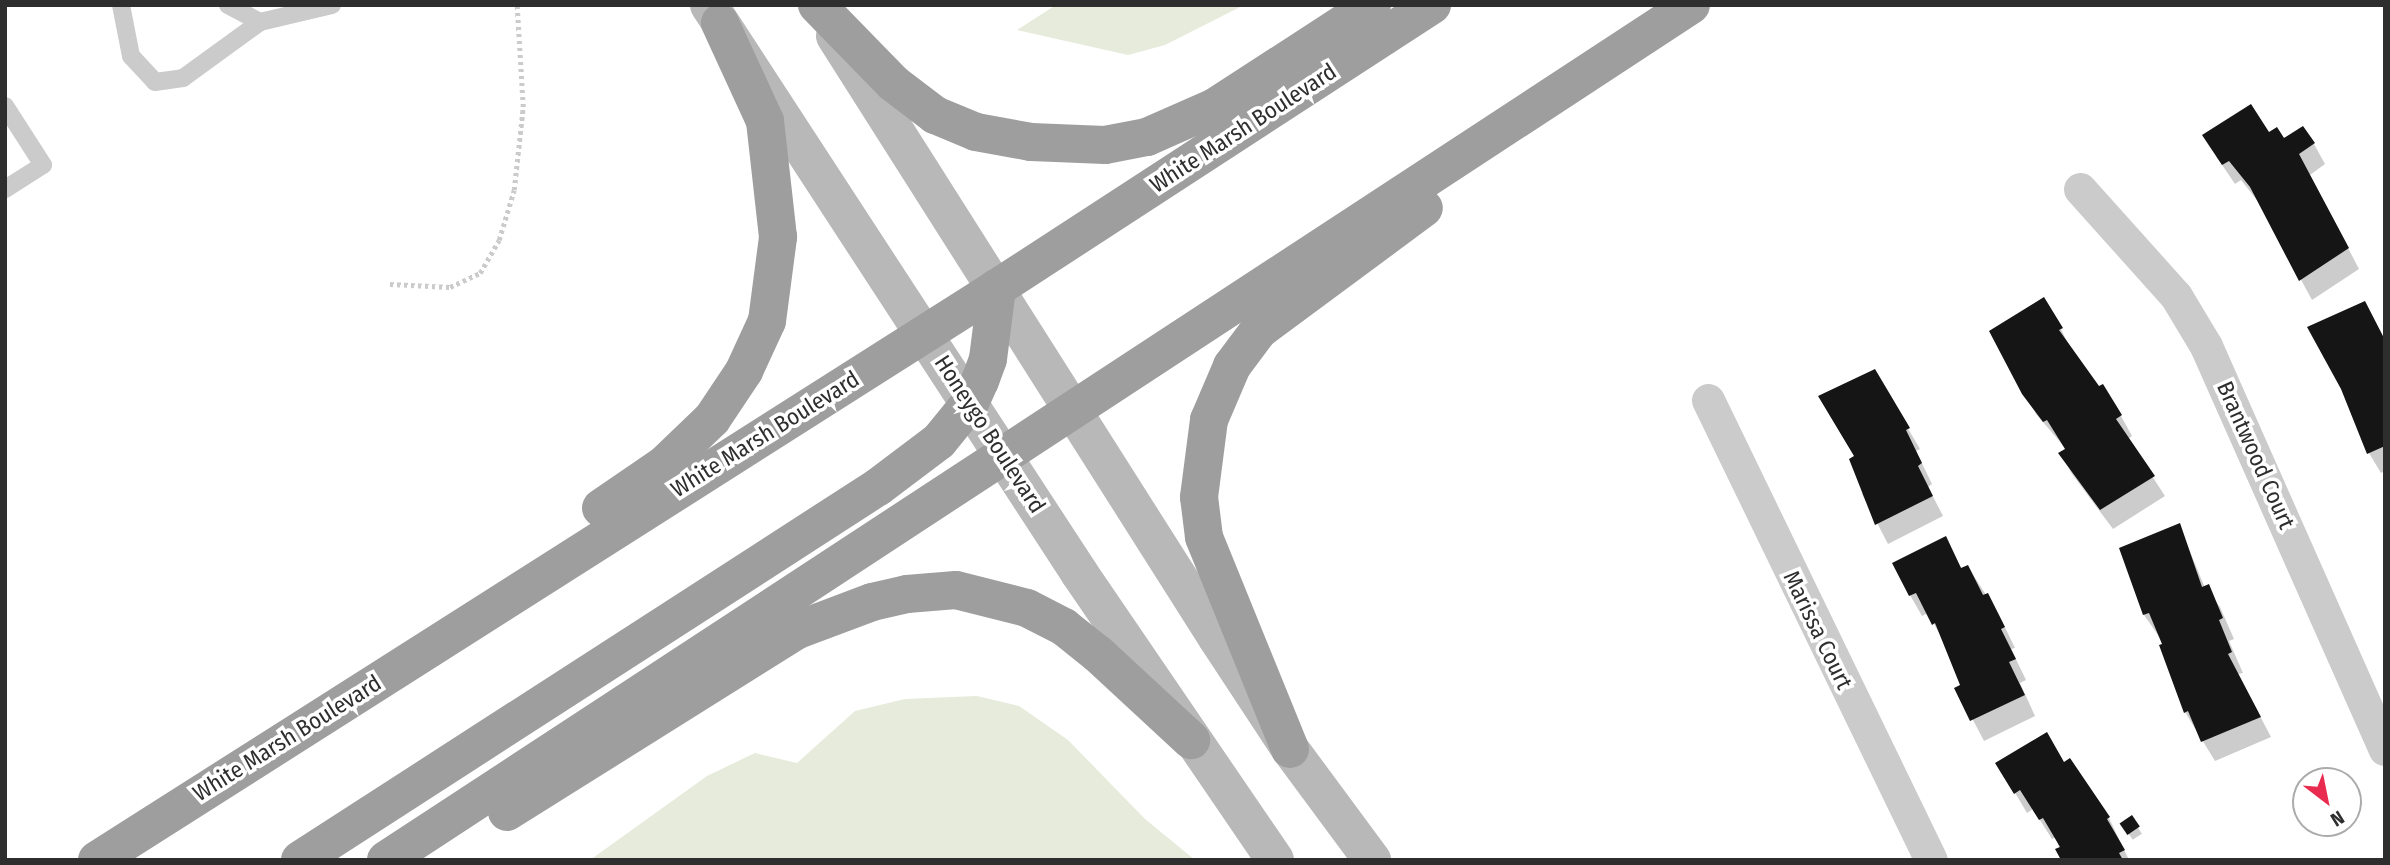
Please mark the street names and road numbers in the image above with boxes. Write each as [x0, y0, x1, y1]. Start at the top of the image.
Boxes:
street label: White Marsh Boulevard [1145, 57, 1341, 199]
street label: Honeygo Boulevard [929, 350, 1051, 518]
street label: White Marsh Boulevard [666, 365, 864, 503]
street label: Brantwood Court [2211, 377, 2301, 533]
street label: Marissa Court [1777, 566, 1859, 694]
street label: White Marsh Boulevard [188, 669, 386, 807]

